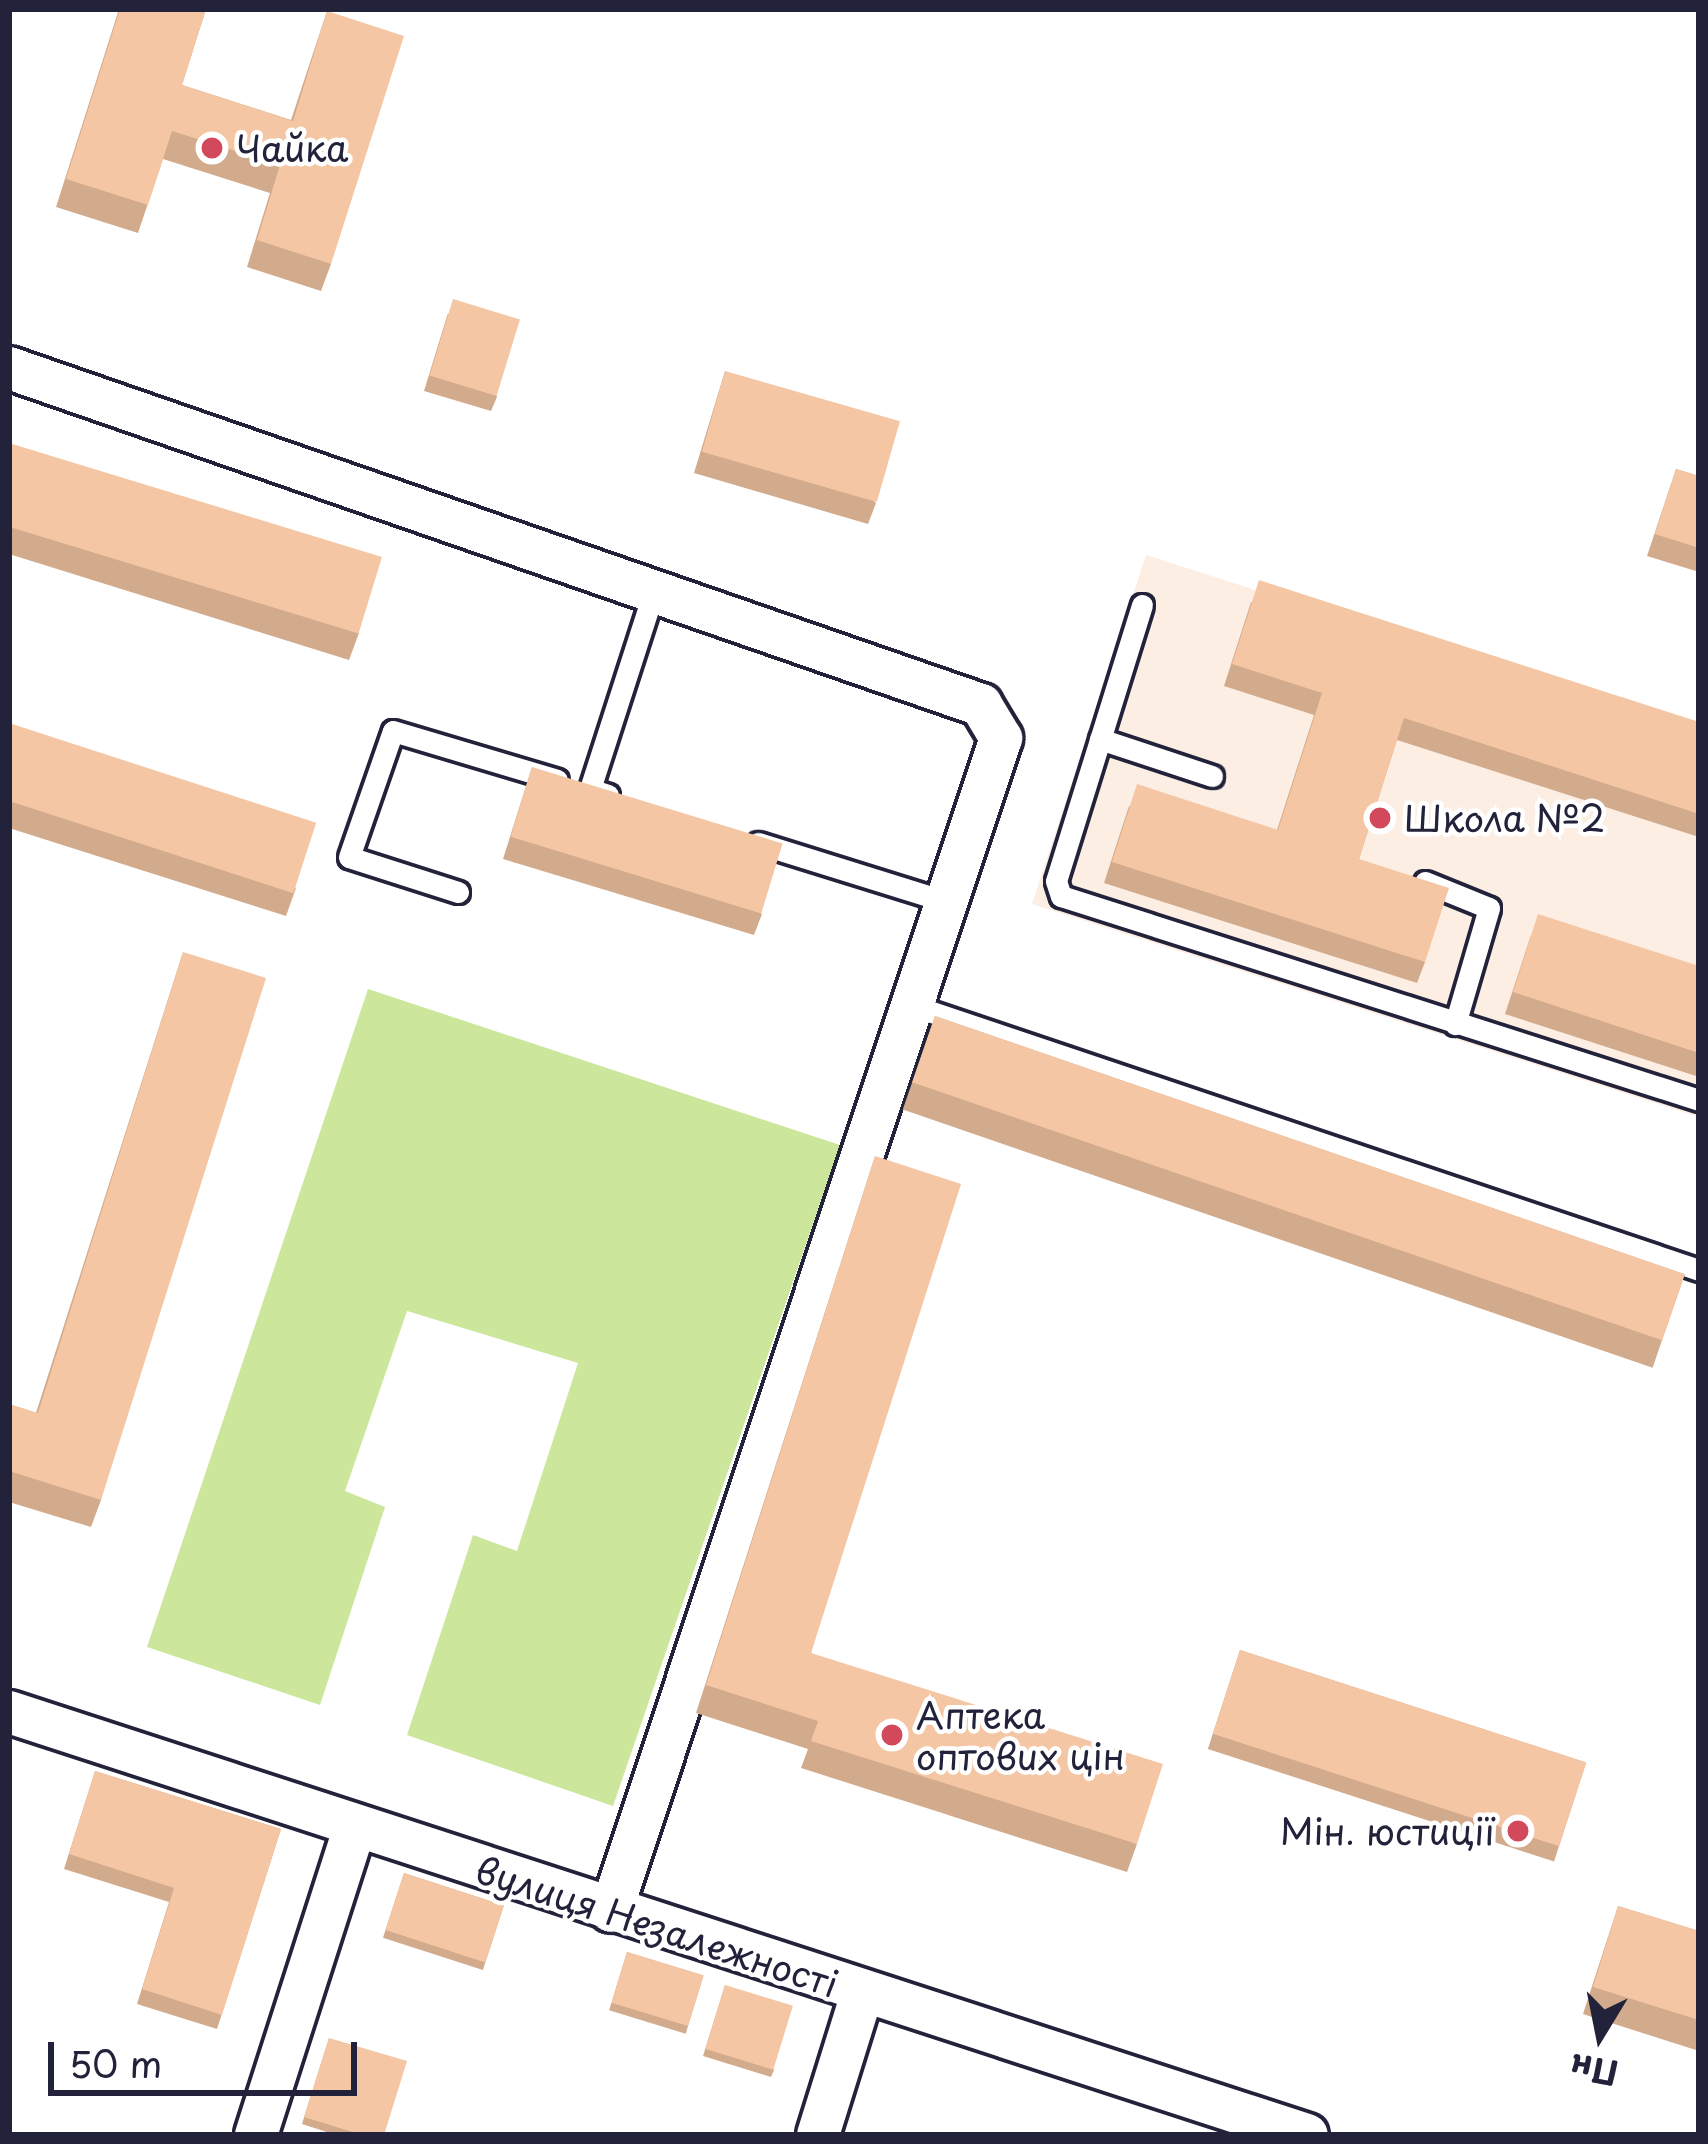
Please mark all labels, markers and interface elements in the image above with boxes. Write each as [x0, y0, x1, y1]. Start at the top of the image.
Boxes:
place label: Чайка [236, 126, 348, 170]
marker: Чайка [199, 135, 225, 161]
place label: Школа №2 [1404, 796, 1606, 840]
marker: Школа №2 [1367, 805, 1393, 831]
place label: Аптека оптових цін [916, 1692, 1125, 1777]
marker: Аптека оптових цін [879, 1722, 905, 1748]
place label: Мін. юстиції [1279, 1809, 1494, 1853]
marker: Мін. юстиції [1505, 1818, 1531, 1844]
street label: вулиця Незалежності [470, 1847, 844, 2005]
north arrow [1540, 1976, 1660, 2096]
scale bar [54, 2018, 363, 2092]
text: 50 m [69, 2036, 162, 2090]
text: Пн [1566, 2043, 1622, 2100]

